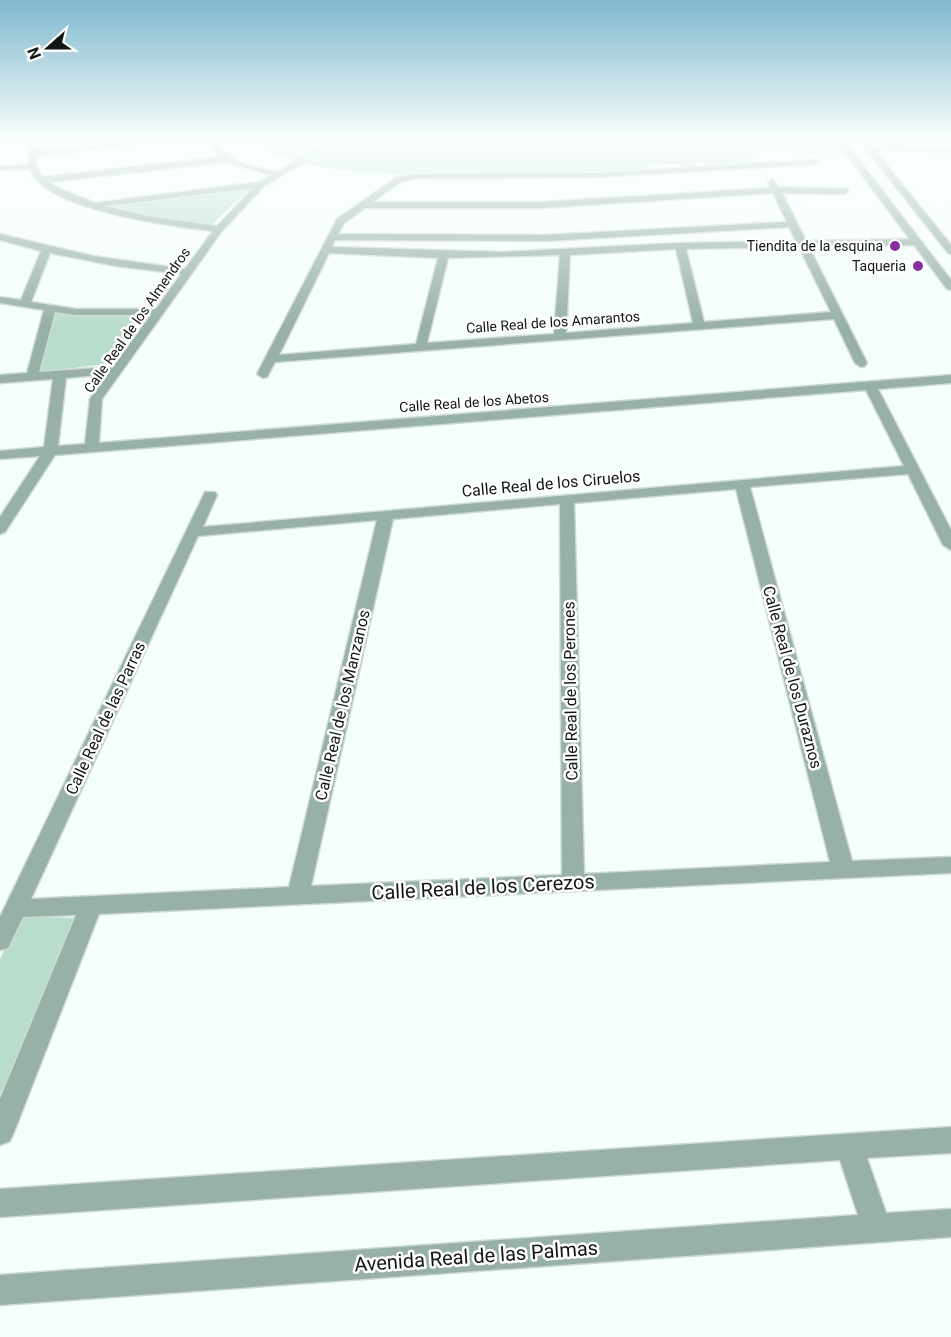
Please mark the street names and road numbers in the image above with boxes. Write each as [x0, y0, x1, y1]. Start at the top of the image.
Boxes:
street label: Calle Real de los Almendros [81, 244, 193, 396]
street label: Calle Real de los Amarantos [465, 308, 641, 336]
street label: Calle Real de los Abetos [399, 389, 549, 415]
street label: Calle Real de los Ciruelos [461, 466, 641, 501]
street label: Calle Real de los Duraznos [759, 584, 826, 771]
street label: Calle Real de los Perones [559, 601, 582, 781]
street label: Calle Real de los Manzanos [311, 608, 374, 802]
street label: Calle Real de las Parras [62, 639, 149, 798]
street label: Calle Real de los Cerezos [371, 869, 595, 905]
street label: Avenida Real de las Palmas [353, 1236, 599, 1276]

